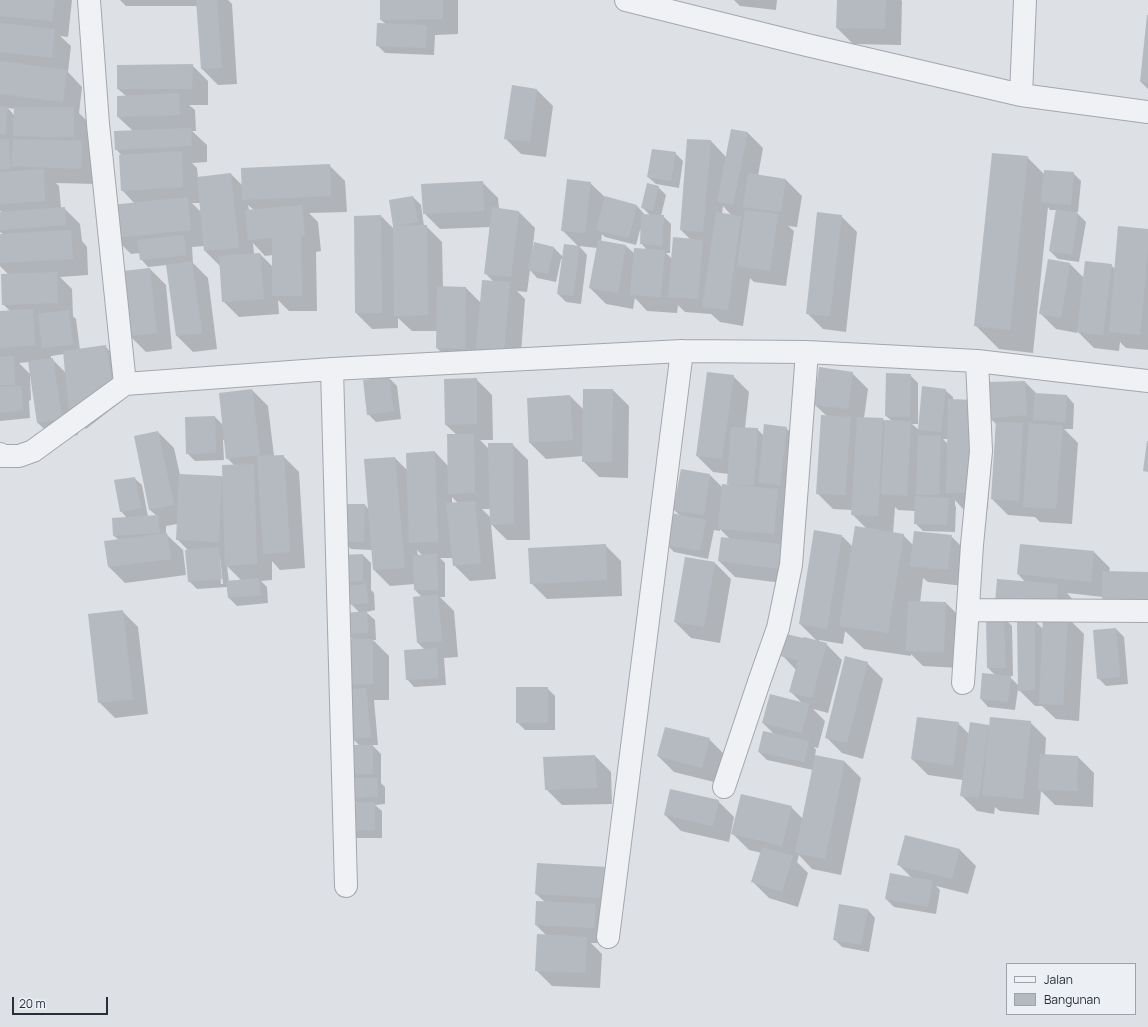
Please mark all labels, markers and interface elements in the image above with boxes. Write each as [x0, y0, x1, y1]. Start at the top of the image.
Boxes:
legend [1006, 963, 1136, 1015]
text: Jalan [1044, 971, 1073, 988]
scale bar [14, 989, 110, 1015]
text: Bangunan [1044, 991, 1100, 1008]
text: 20 m [19, 995, 46, 1012]

